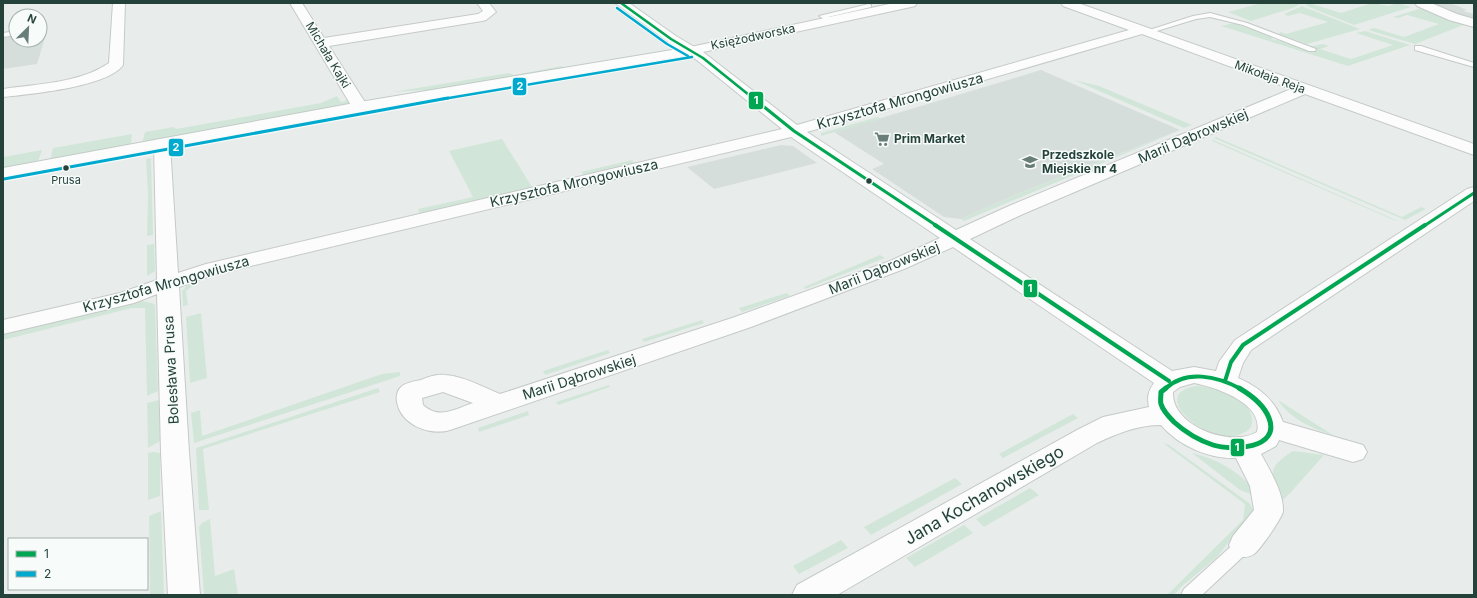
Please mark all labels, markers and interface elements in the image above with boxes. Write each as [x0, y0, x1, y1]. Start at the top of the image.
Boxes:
north arrow [8, 8, 48, 48]
text: N [25, 11, 39, 27]
street label: Michała Kajki [303, 19, 354, 91]
street label: Księżodworska [709, 20, 797, 53]
street label: Mikołaja Reja [1233, 57, 1308, 96]
street label: Krzysztofa Mrongowiusza [815, 69, 985, 132]
line badge: 2 [512, 77, 527, 96]
text: 2 [517, 79, 524, 93]
line badge: 1 [748, 91, 764, 110]
text: 1 [754, 93, 759, 107]
street label: Marii Dąbrowskiej [1135, 105, 1250, 166]
supermarket icon: Prim Market [873, 130, 891, 148]
place label: Prim Market [894, 131, 966, 146]
line badge: 2 [168, 138, 184, 157]
text: 2 [173, 140, 180, 154]
place label: Przedszkole Miejskie nr 4 [1042, 147, 1117, 176]
school or university icon: Przedszkole Miejskie nr 4 [1021, 153, 1039, 171]
street label: Krzysztofa Mrongowiusza [488, 155, 660, 210]
marker: Prusa [61, 163, 71, 173]
place label: Prusa [51, 173, 81, 187]
unlabelled marker [864, 176, 874, 186]
street label: Marii Dąbrowskiej [826, 238, 942, 298]
street label: Krzysztofa Mrongowiusza [81, 252, 251, 315]
line badge: 1 [1023, 279, 1038, 298]
text: 1 [1028, 281, 1033, 295]
street label: Bolesława Prusa [159, 315, 182, 425]
street label: Marii Dąbrowskiej [520, 350, 638, 403]
line badge: 1 [1230, 438, 1245, 457]
text: 1 [1235, 440, 1240, 454]
street label: Jana Kochanowskiego [901, 441, 1067, 549]
legend [8, 538, 148, 590]
text: 1 [44, 546, 49, 561]
text: 2 [44, 566, 51, 581]

